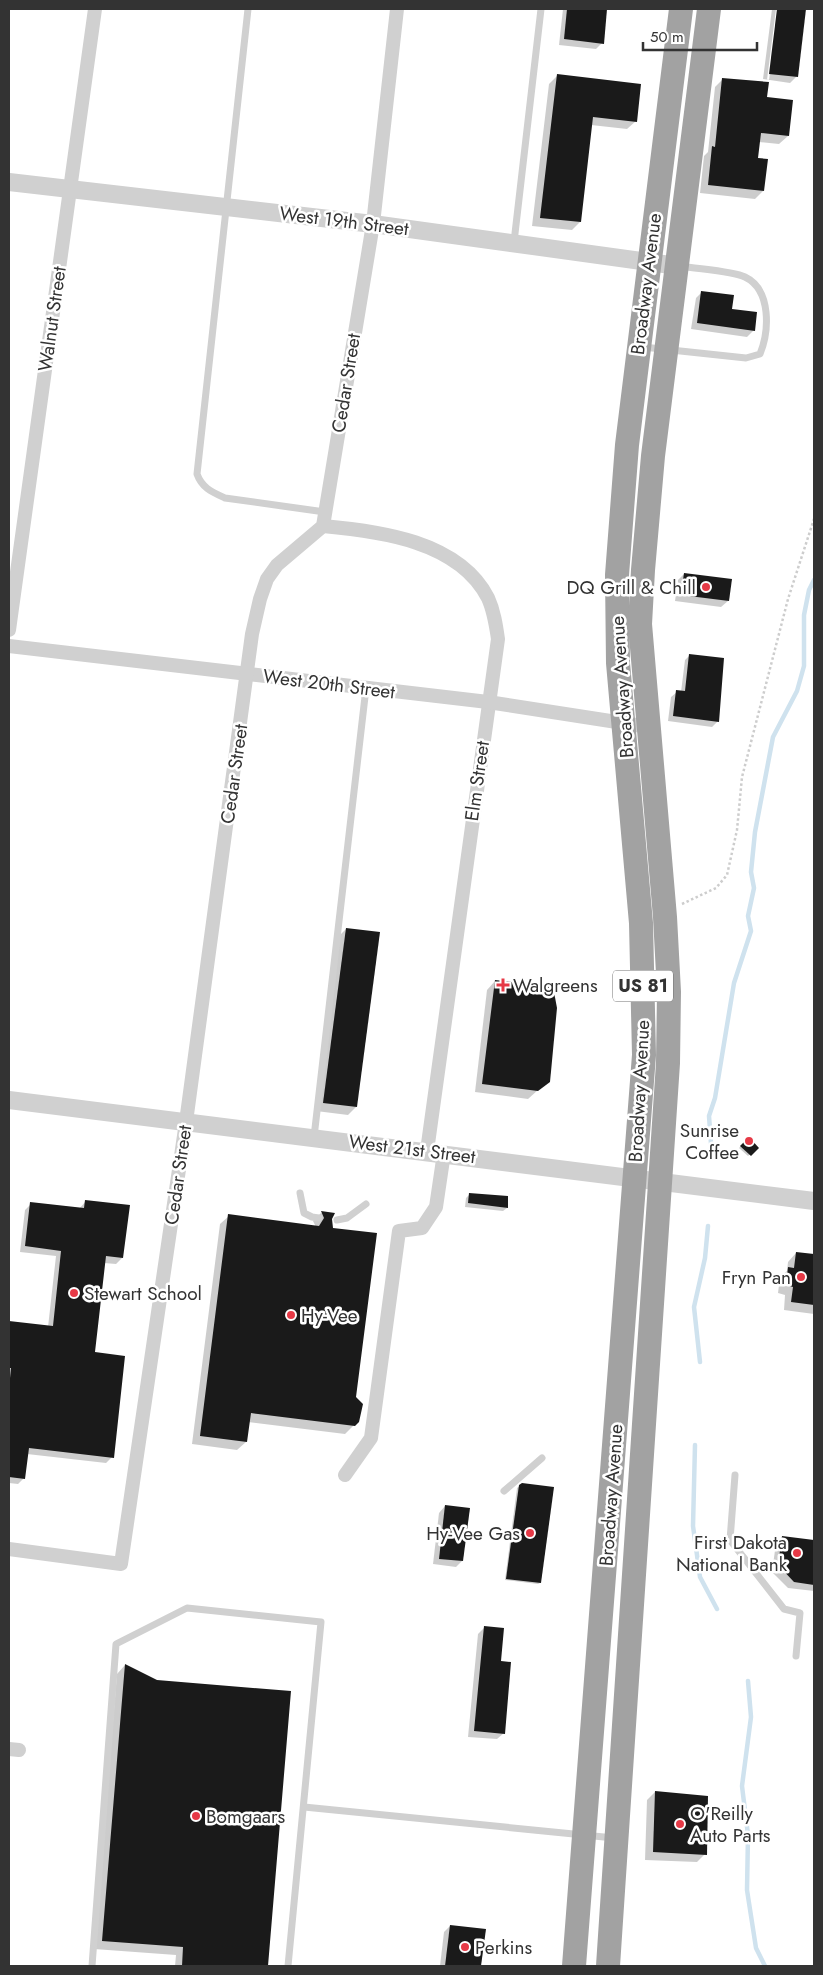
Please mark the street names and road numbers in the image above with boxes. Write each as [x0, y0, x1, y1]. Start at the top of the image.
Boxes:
street label: West 19th Street [278, 200, 411, 242]
street label: Broadway Avenue [624, 211, 668, 356]
street label: Walnut Street [31, 264, 73, 373]
street label: Cedar Street [325, 331, 367, 435]
street label: Broadway Avenue [604, 615, 640, 759]
street label: West 20th Street [261, 663, 397, 706]
street label: Cedar Street [214, 722, 254, 826]
street label: Elm Street [458, 739, 496, 823]
road number: US 81 [613, 970, 673, 1001]
street label: Broadway Avenue [622, 1019, 656, 1163]
street label: Cedar Street [158, 1123, 198, 1227]
street label: West 21st Street [347, 1128, 477, 1170]
street label: Broadway Avenue [593, 1423, 629, 1567]

